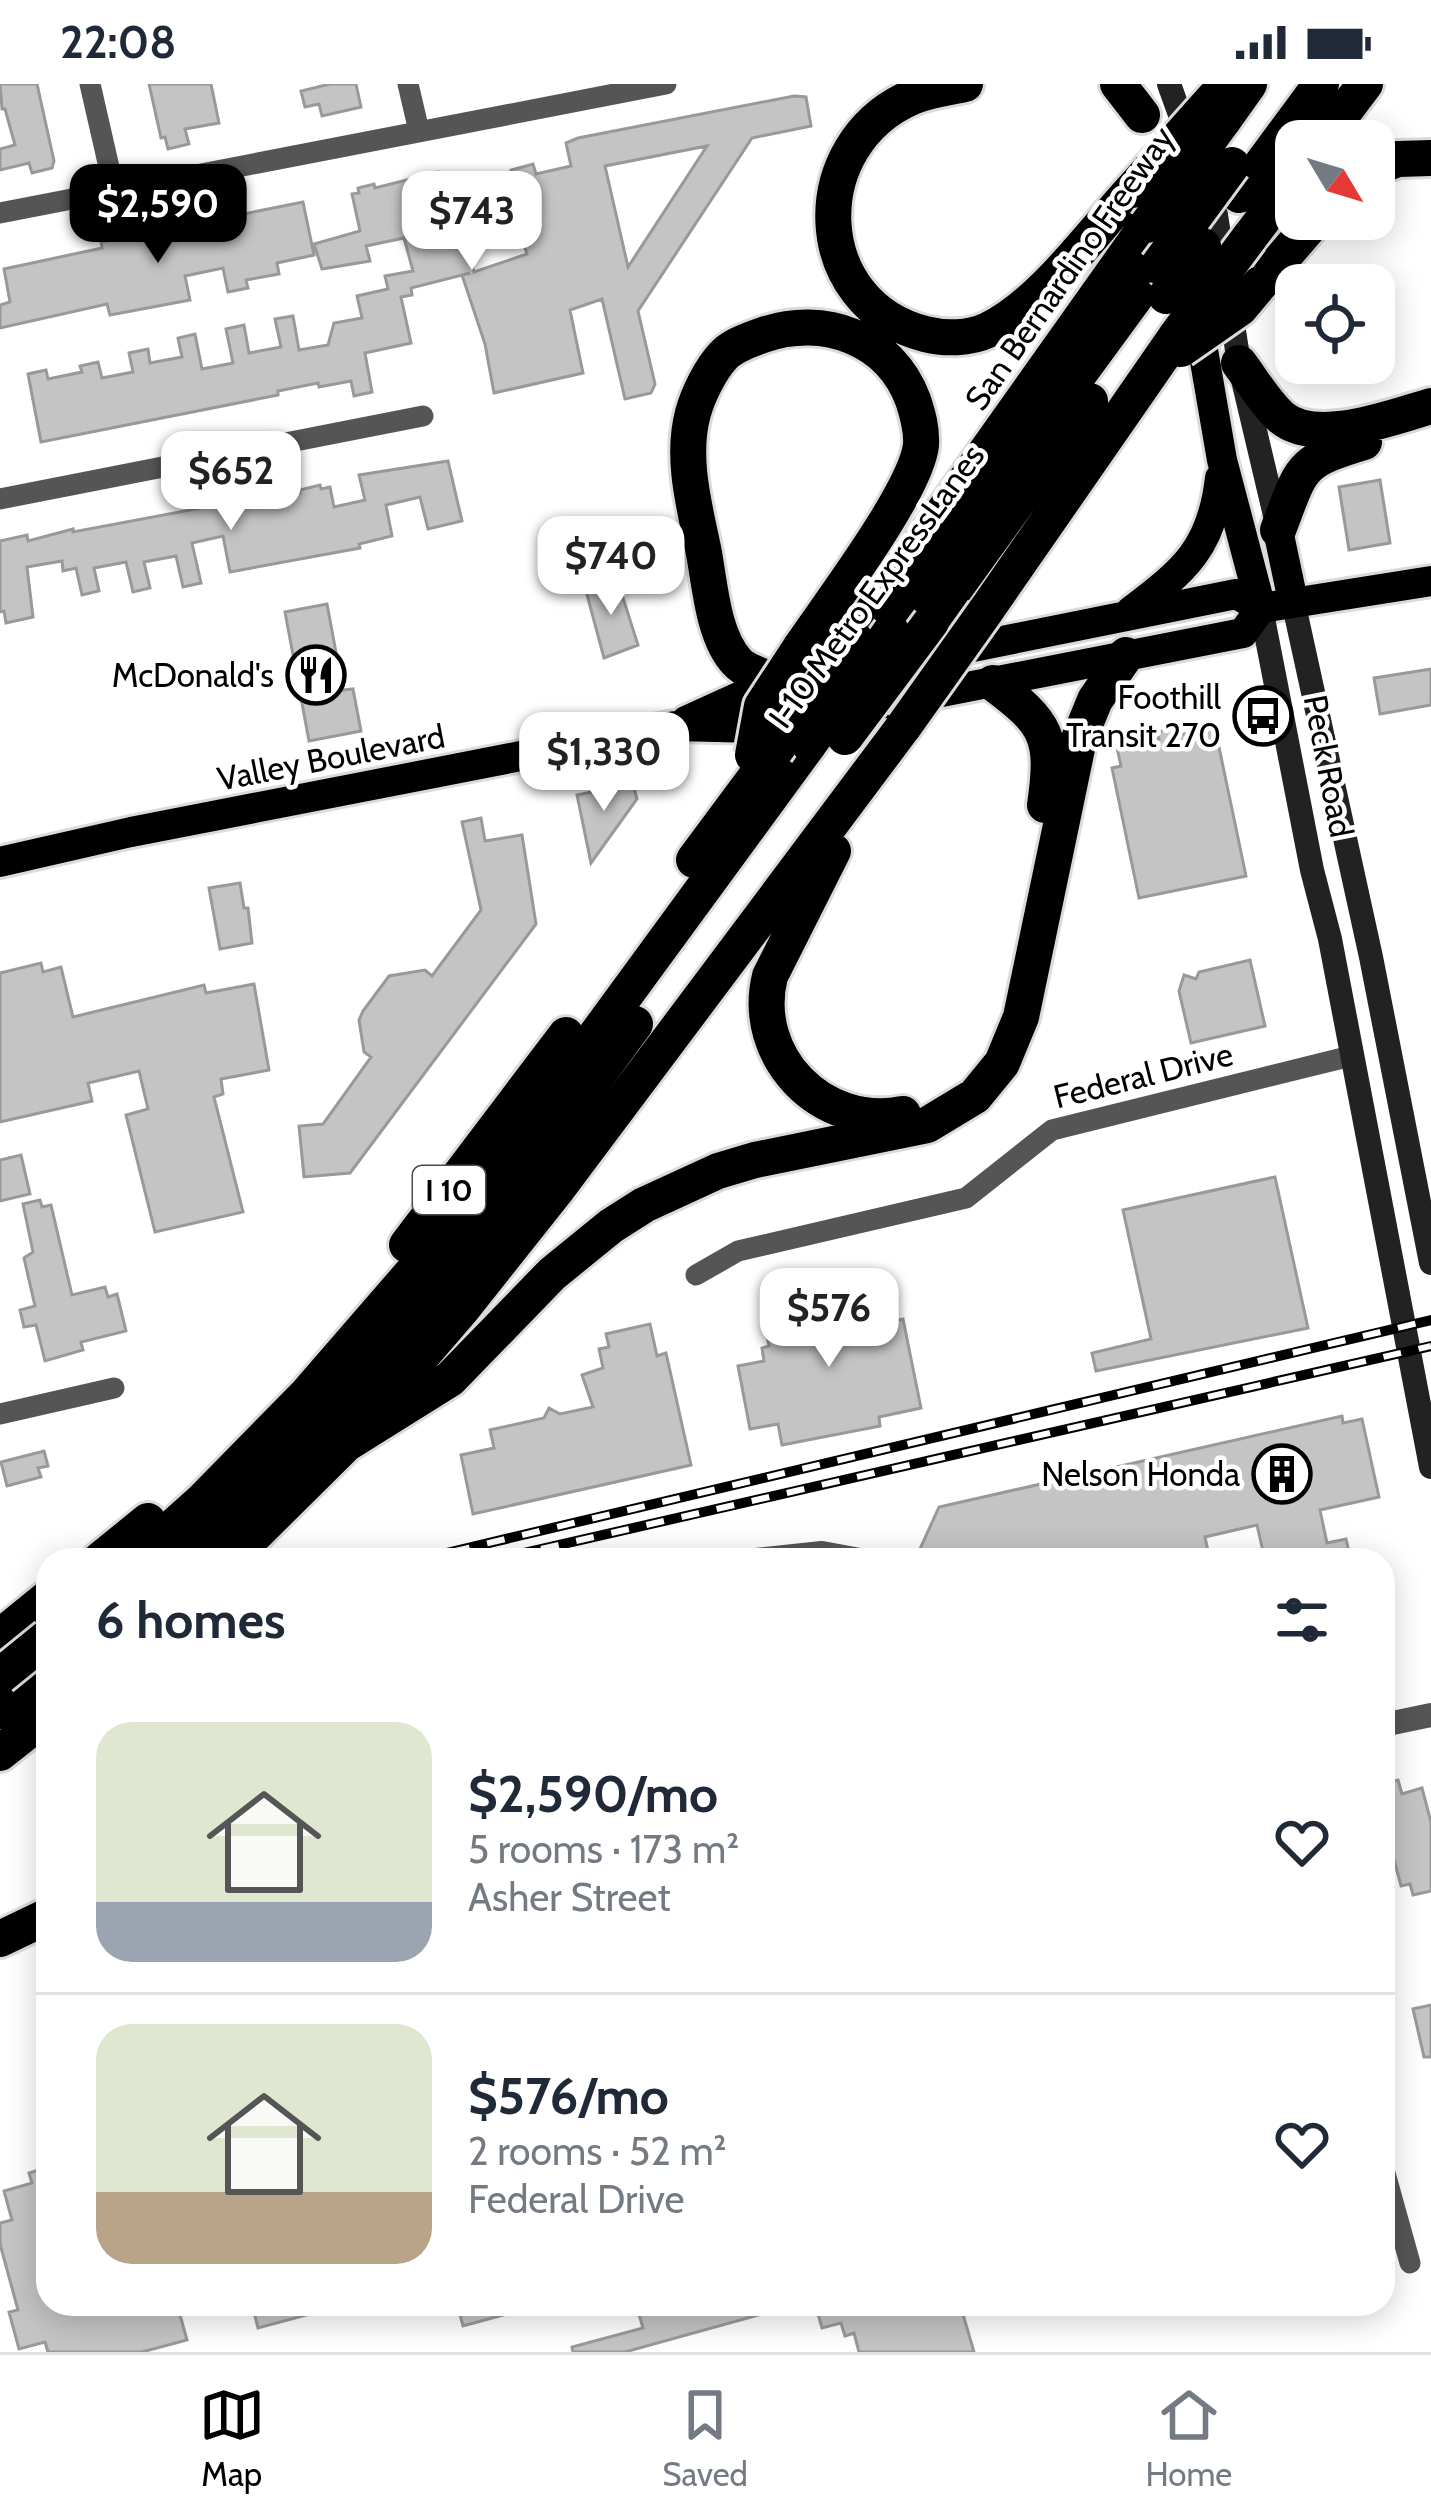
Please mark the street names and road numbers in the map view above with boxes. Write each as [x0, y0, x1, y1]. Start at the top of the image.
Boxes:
street label: San Bernardino Freeway [956, 118, 1182, 417]
street label: I-10 Metro ExpressLanes [760, 436, 992, 736]
street label: Peck Road [1296, 691, 1362, 841]
street label: Valley Boulevard [214, 715, 448, 799]
street label: Federal Drive [1049, 1033, 1237, 1117]
road number: I 10 [413, 1166, 485, 1214]

